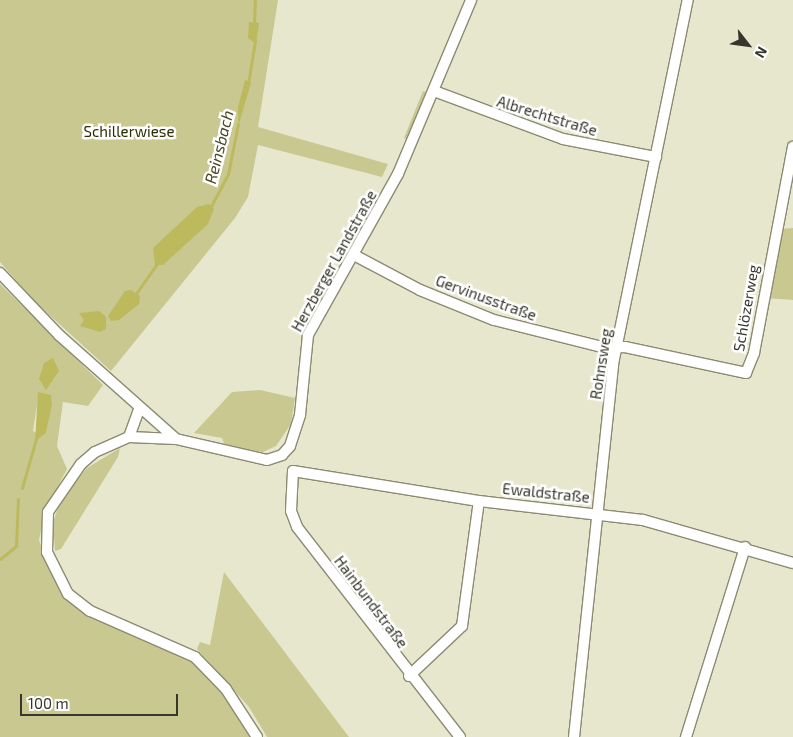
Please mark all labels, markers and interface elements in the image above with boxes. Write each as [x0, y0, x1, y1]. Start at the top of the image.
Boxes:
north arrow [723, 20, 773, 70]
text: N [752, 44, 771, 61]
street label: Albrechtstraße [495, 92, 599, 140]
water label: Reinsbach [201, 108, 237, 186]
park label: Schillerwiese [84, 123, 174, 141]
street label: Herzberger Landstraße [288, 187, 380, 335]
street label: Schlözerweg [730, 263, 762, 353]
street label: Gervinusstraße [433, 271, 539, 325]
street label: Rohnsweg [587, 327, 615, 401]
street label: Ewaldstraße [501, 479, 591, 507]
street label: Hainbundstraße [330, 552, 412, 652]
scale bar [22, 684, 180, 716]
text: 100 m [28, 694, 69, 712]

